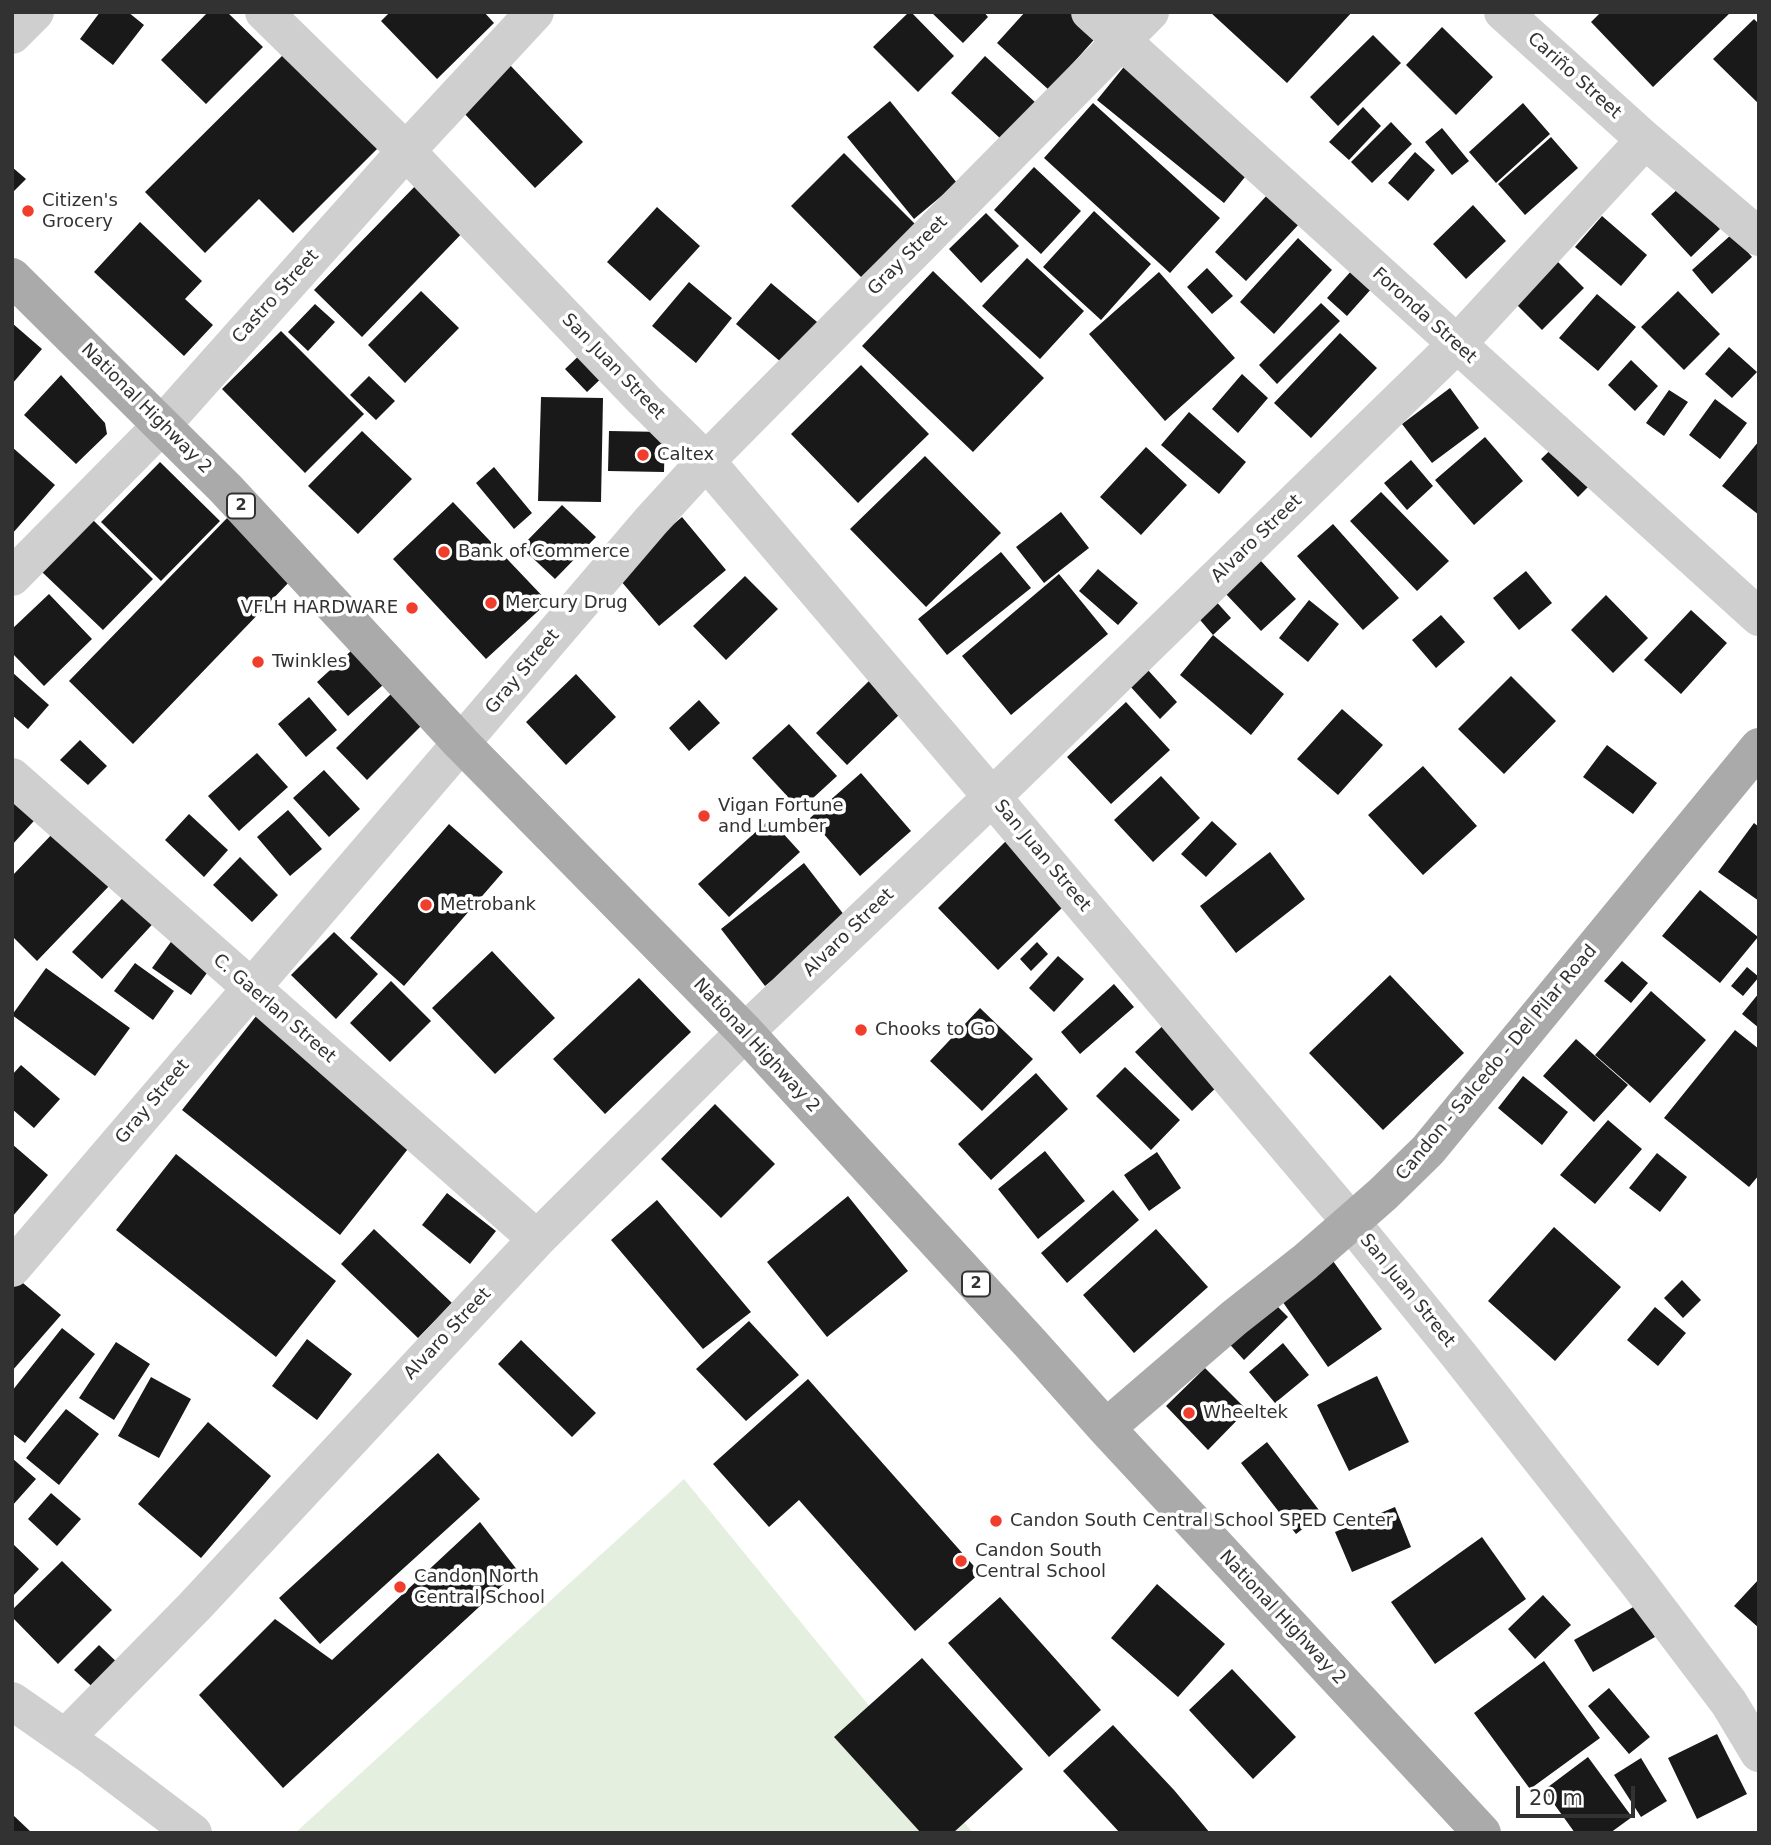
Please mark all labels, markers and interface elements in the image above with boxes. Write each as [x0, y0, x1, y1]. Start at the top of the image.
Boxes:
street label: Cariño Street [1523, 28, 1625, 124]
place label: Citizen's Grocery [42, 190, 118, 232]
marker: Citizen's Grocery [20, 203, 36, 219]
street label: Gray Street [864, 212, 952, 300]
street label: Castro Street [228, 246, 324, 348]
street label: Foronda Street [1367, 263, 1481, 369]
street label: San Juan Street [557, 309, 669, 425]
street label: National Highway 2 [76, 339, 216, 479]
place label: Caltex [657, 444, 714, 466]
marker: Caltex [635, 447, 651, 463]
street label: Alvaro Street [1207, 490, 1307, 588]
road number: 2 [227, 494, 255, 519]
place label: Bank of Commerce [458, 541, 630, 563]
marker: Bank of Commerce [436, 544, 452, 560]
place label: Mercury Drug [505, 592, 628, 614]
marker: Mercury Drug [483, 595, 499, 611]
place label: VFLH HARDWARE [241, 597, 398, 619]
marker: VFLH HARDWARE [404, 600, 420, 616]
street label: Gray Street [481, 625, 565, 719]
place label: Twinkles [272, 651, 347, 673]
marker: Twinkles [250, 654, 266, 670]
place label: Vigan Fortune and Lumber [718, 795, 844, 838]
street label: San Juan Street [989, 796, 1095, 916]
marker: Vigan Fortune and Lumber [696, 808, 712, 824]
street label: Alvaro Street [799, 884, 899, 982]
place label: Metrobank [440, 894, 536, 916]
marker: Metrobank [418, 897, 434, 913]
street label: Candon - Salcedo - Del Pilar Road [1392, 941, 1602, 1185]
street label: C. Gaerlan Street [208, 950, 340, 1068]
street label: National Highway 2 [688, 974, 824, 1118]
place label: Chooks to Go [875, 1019, 995, 1041]
marker: Chooks to Go [853, 1022, 869, 1038]
street label: Gray Street [111, 1055, 195, 1149]
street label: San Juan Street [1355, 1230, 1459, 1352]
road number: 2 [962, 1272, 990, 1296]
street label: Alvaro Street [400, 1284, 496, 1384]
place label: Wheeltek [1203, 1402, 1288, 1424]
marker: Wheeltek [1181, 1405, 1197, 1421]
place label: Candon South Central School SPED Center [1010, 1510, 1393, 1532]
marker: Candon South Central School SPED Center [988, 1513, 1004, 1529]
place label: Candon South Central School [975, 1540, 1106, 1582]
street label: National Highway 2 [1214, 1546, 1350, 1690]
marker: Candon South Central School [953, 1553, 969, 1569]
place label: Candon North Central School [414, 1566, 545, 1608]
marker: Candon North Central School [392, 1579, 408, 1595]
scale bar [1519, 1772, 1638, 1816]
text: 20 m [1529, 1786, 1583, 1810]

